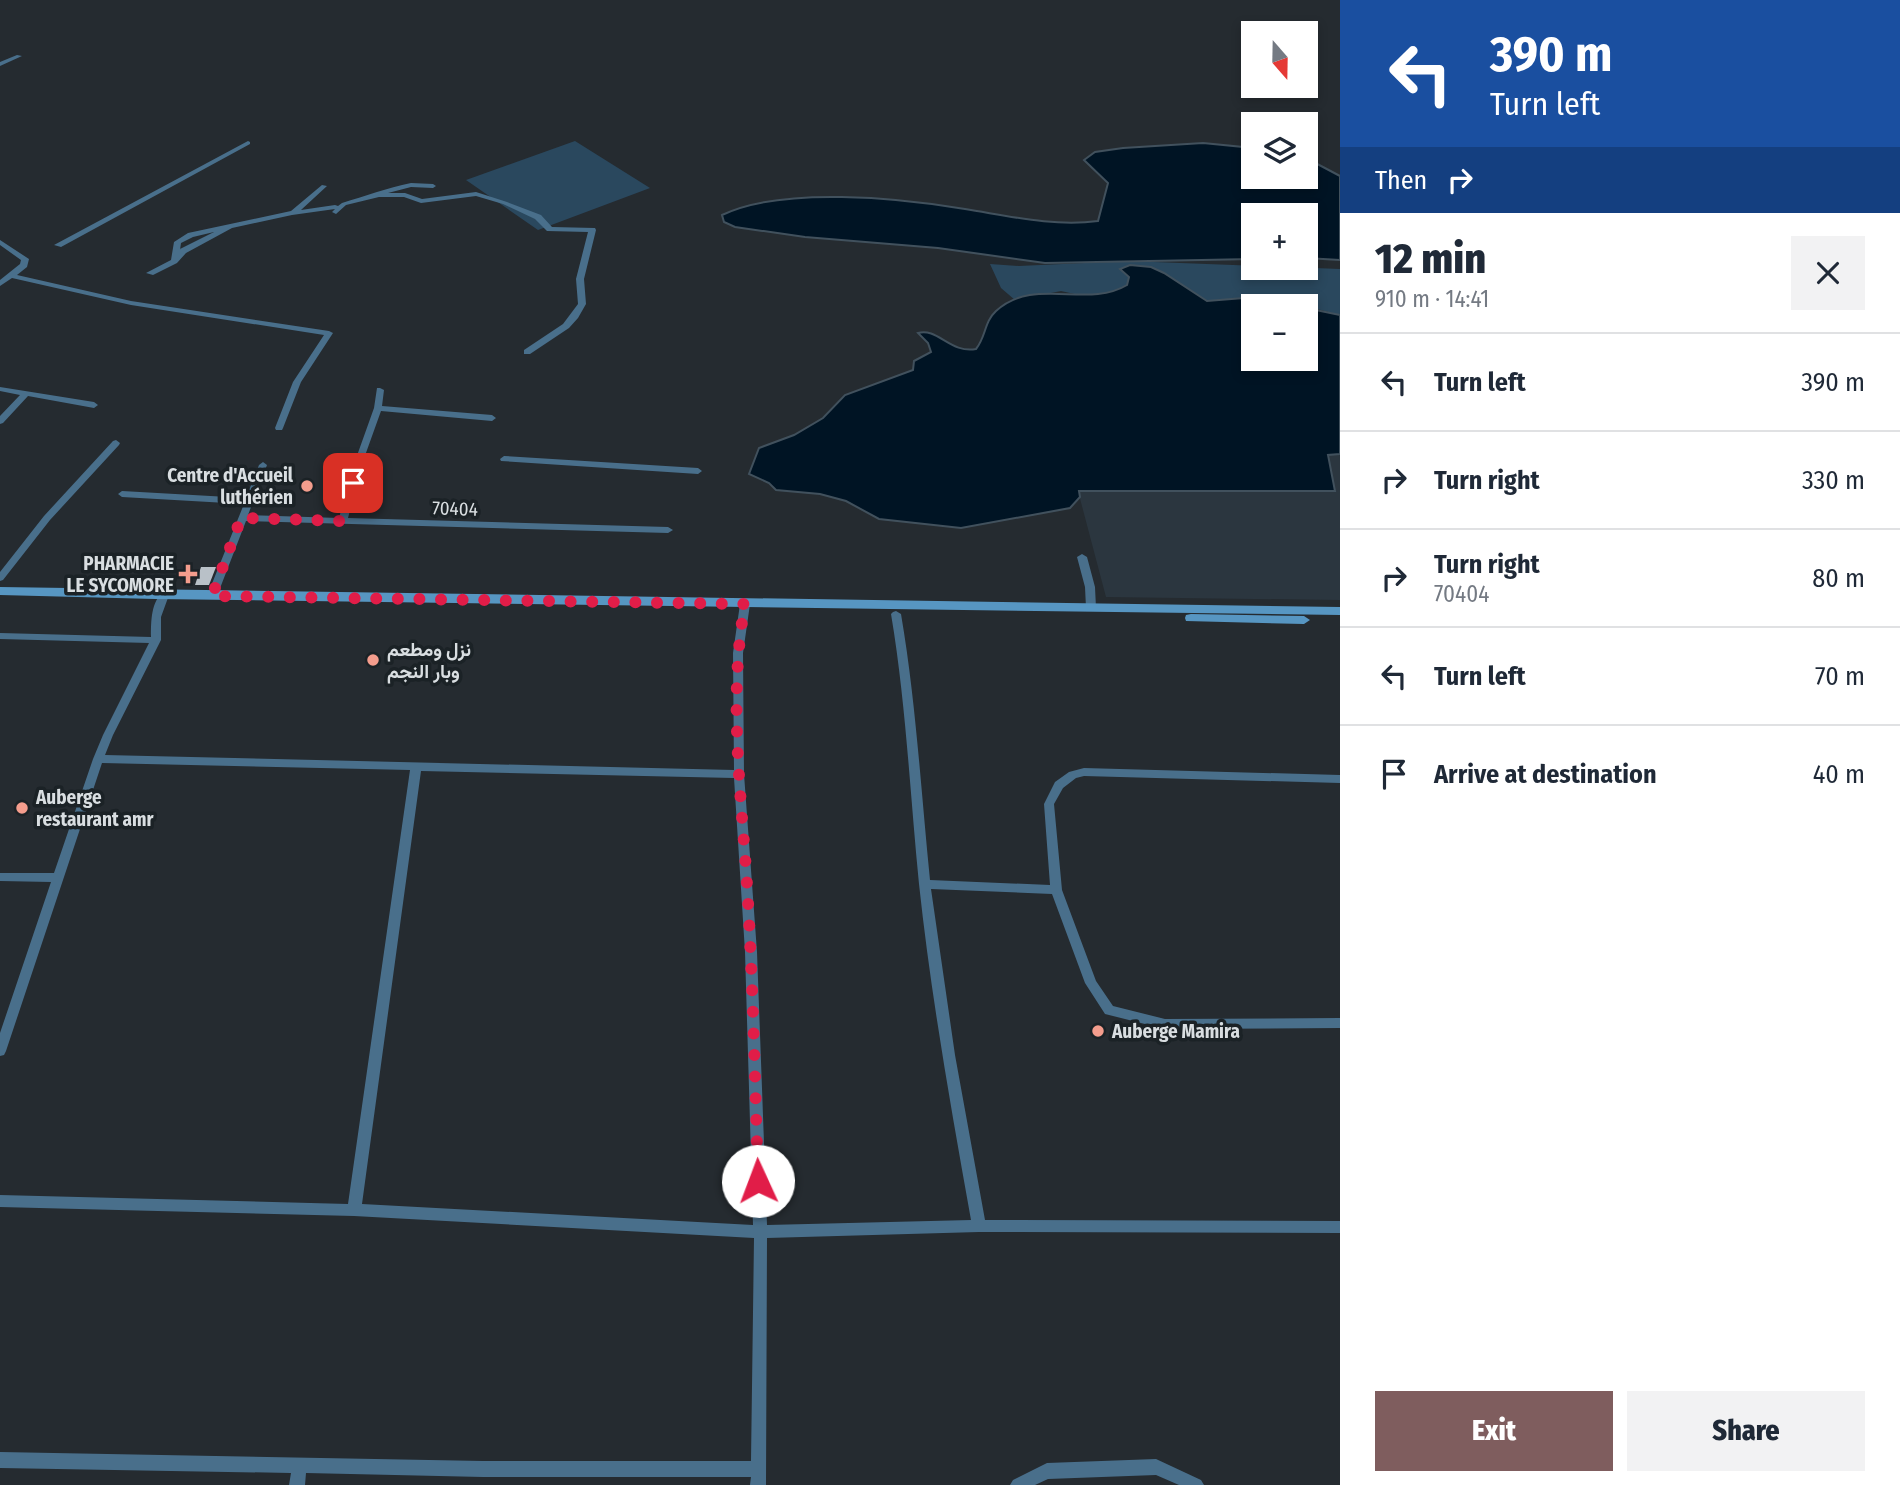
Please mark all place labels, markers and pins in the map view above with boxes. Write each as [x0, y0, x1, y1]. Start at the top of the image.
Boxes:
pin [323, 453, 383, 513]
place label: Centre d'Accueil luthérien [167, 464, 294, 509]
marker: Centre d'Accueil luthérien [299, 478, 315, 494]
place label: PHARMACIE LE SYCOMORE [67, 552, 174, 597]
marker: PHARMACIE LE SYCOMORE [180, 566, 196, 582]
place label: نزل ومطعم وبار النجم [387, 638, 471, 684]
marker: نزل ومطعم وبار النجم [365, 652, 381, 668]
place label: Auberge restaurant amr [35, 786, 155, 831]
marker: Auberge restaurant amr [14, 800, 30, 816]
place label: Auberge Mamira [1111, 1020, 1240, 1043]
marker: Auberge Mamira [1090, 1023, 1106, 1039]

